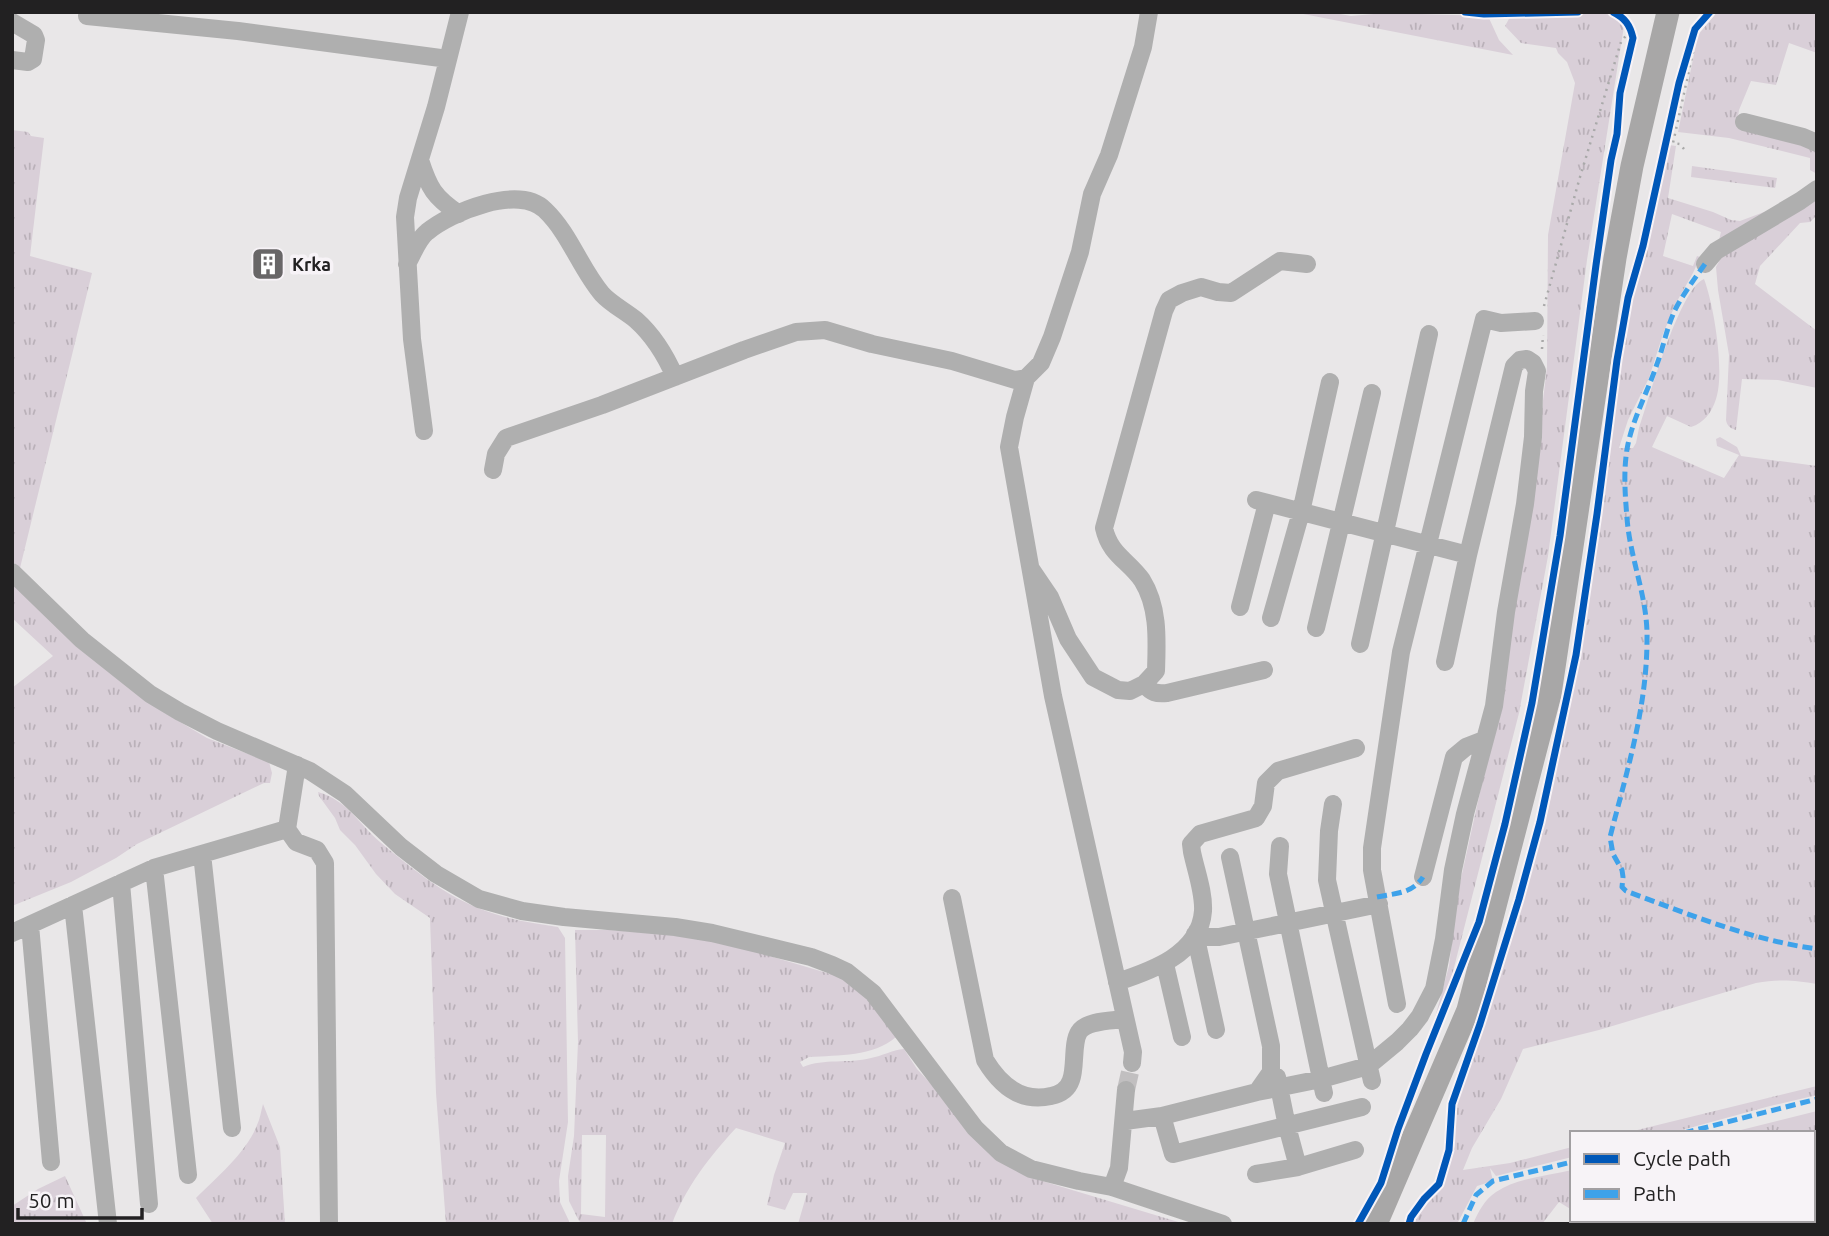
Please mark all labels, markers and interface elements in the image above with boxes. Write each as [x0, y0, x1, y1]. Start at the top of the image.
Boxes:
building icon: Krka [249, 245, 287, 283]
place label: Krka [292, 254, 331, 274]
legend [1570, 1131, 1815, 1222]
text: Cycle path [1633, 1146, 1731, 1170]
scale bar [18, 1176, 142, 1220]
text: Path [1633, 1181, 1676, 1205]
text: 50 m [28, 1188, 75, 1212]

